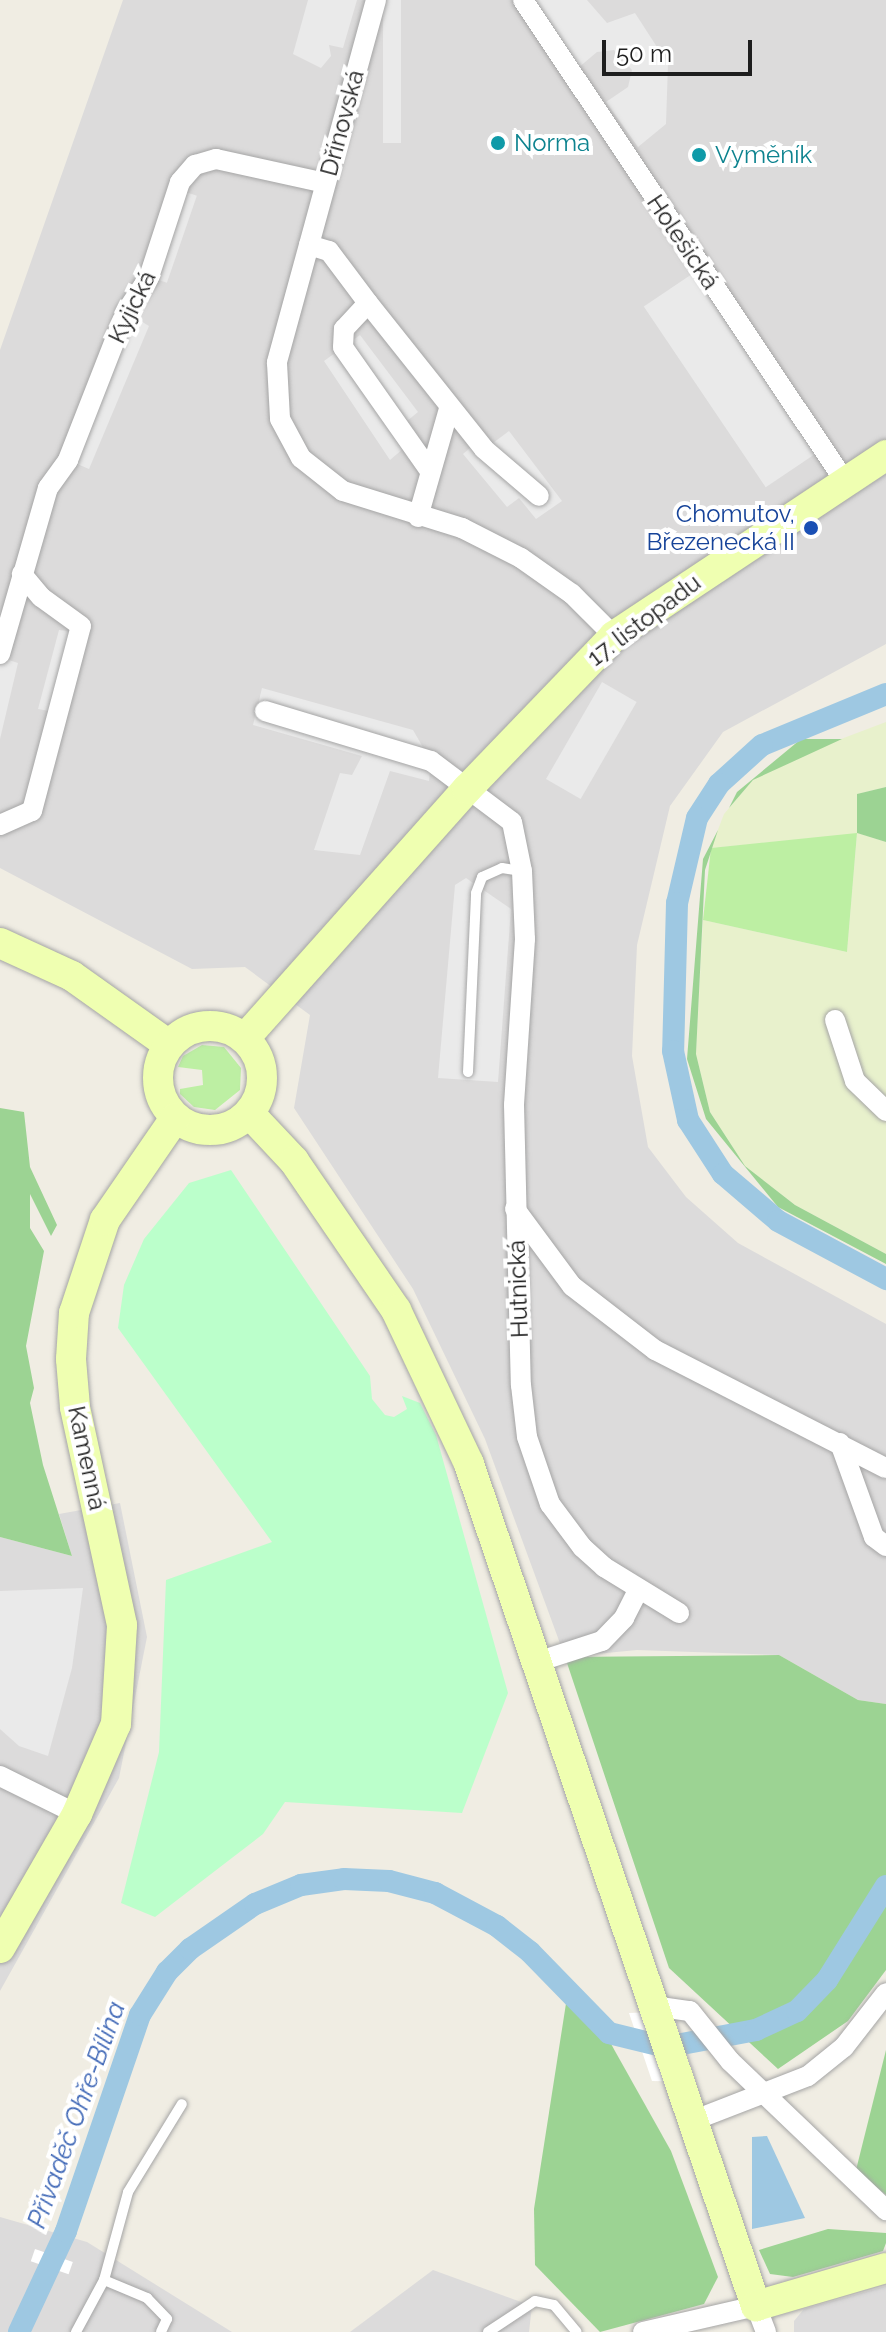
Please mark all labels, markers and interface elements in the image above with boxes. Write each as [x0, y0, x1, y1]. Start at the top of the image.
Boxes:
scale bar [606, 24, 756, 74]
text: 50 m [616, 39, 672, 68]
street label: Dřínovská [314, 67, 370, 179]
place label: Norma [514, 129, 590, 157]
marker: Norma [489, 134, 507, 152]
place label: Vyměník [715, 141, 812, 169]
marker: Vyměník [690, 146, 708, 164]
street label: Holešická [641, 189, 725, 295]
street label: Kyjická [102, 266, 162, 348]
place label: Chomutov, Březenecká II [646, 500, 795, 556]
marker: Chomutov, Březenecká II [802, 519, 820, 537]
street label: 17. listopadu [582, 568, 706, 672]
street label: Hutnická [502, 1239, 534, 1339]
street label: Kamenná [62, 1403, 112, 1513]
water label: Přivaděč Ohře-Bílina [22, 1998, 132, 2232]

